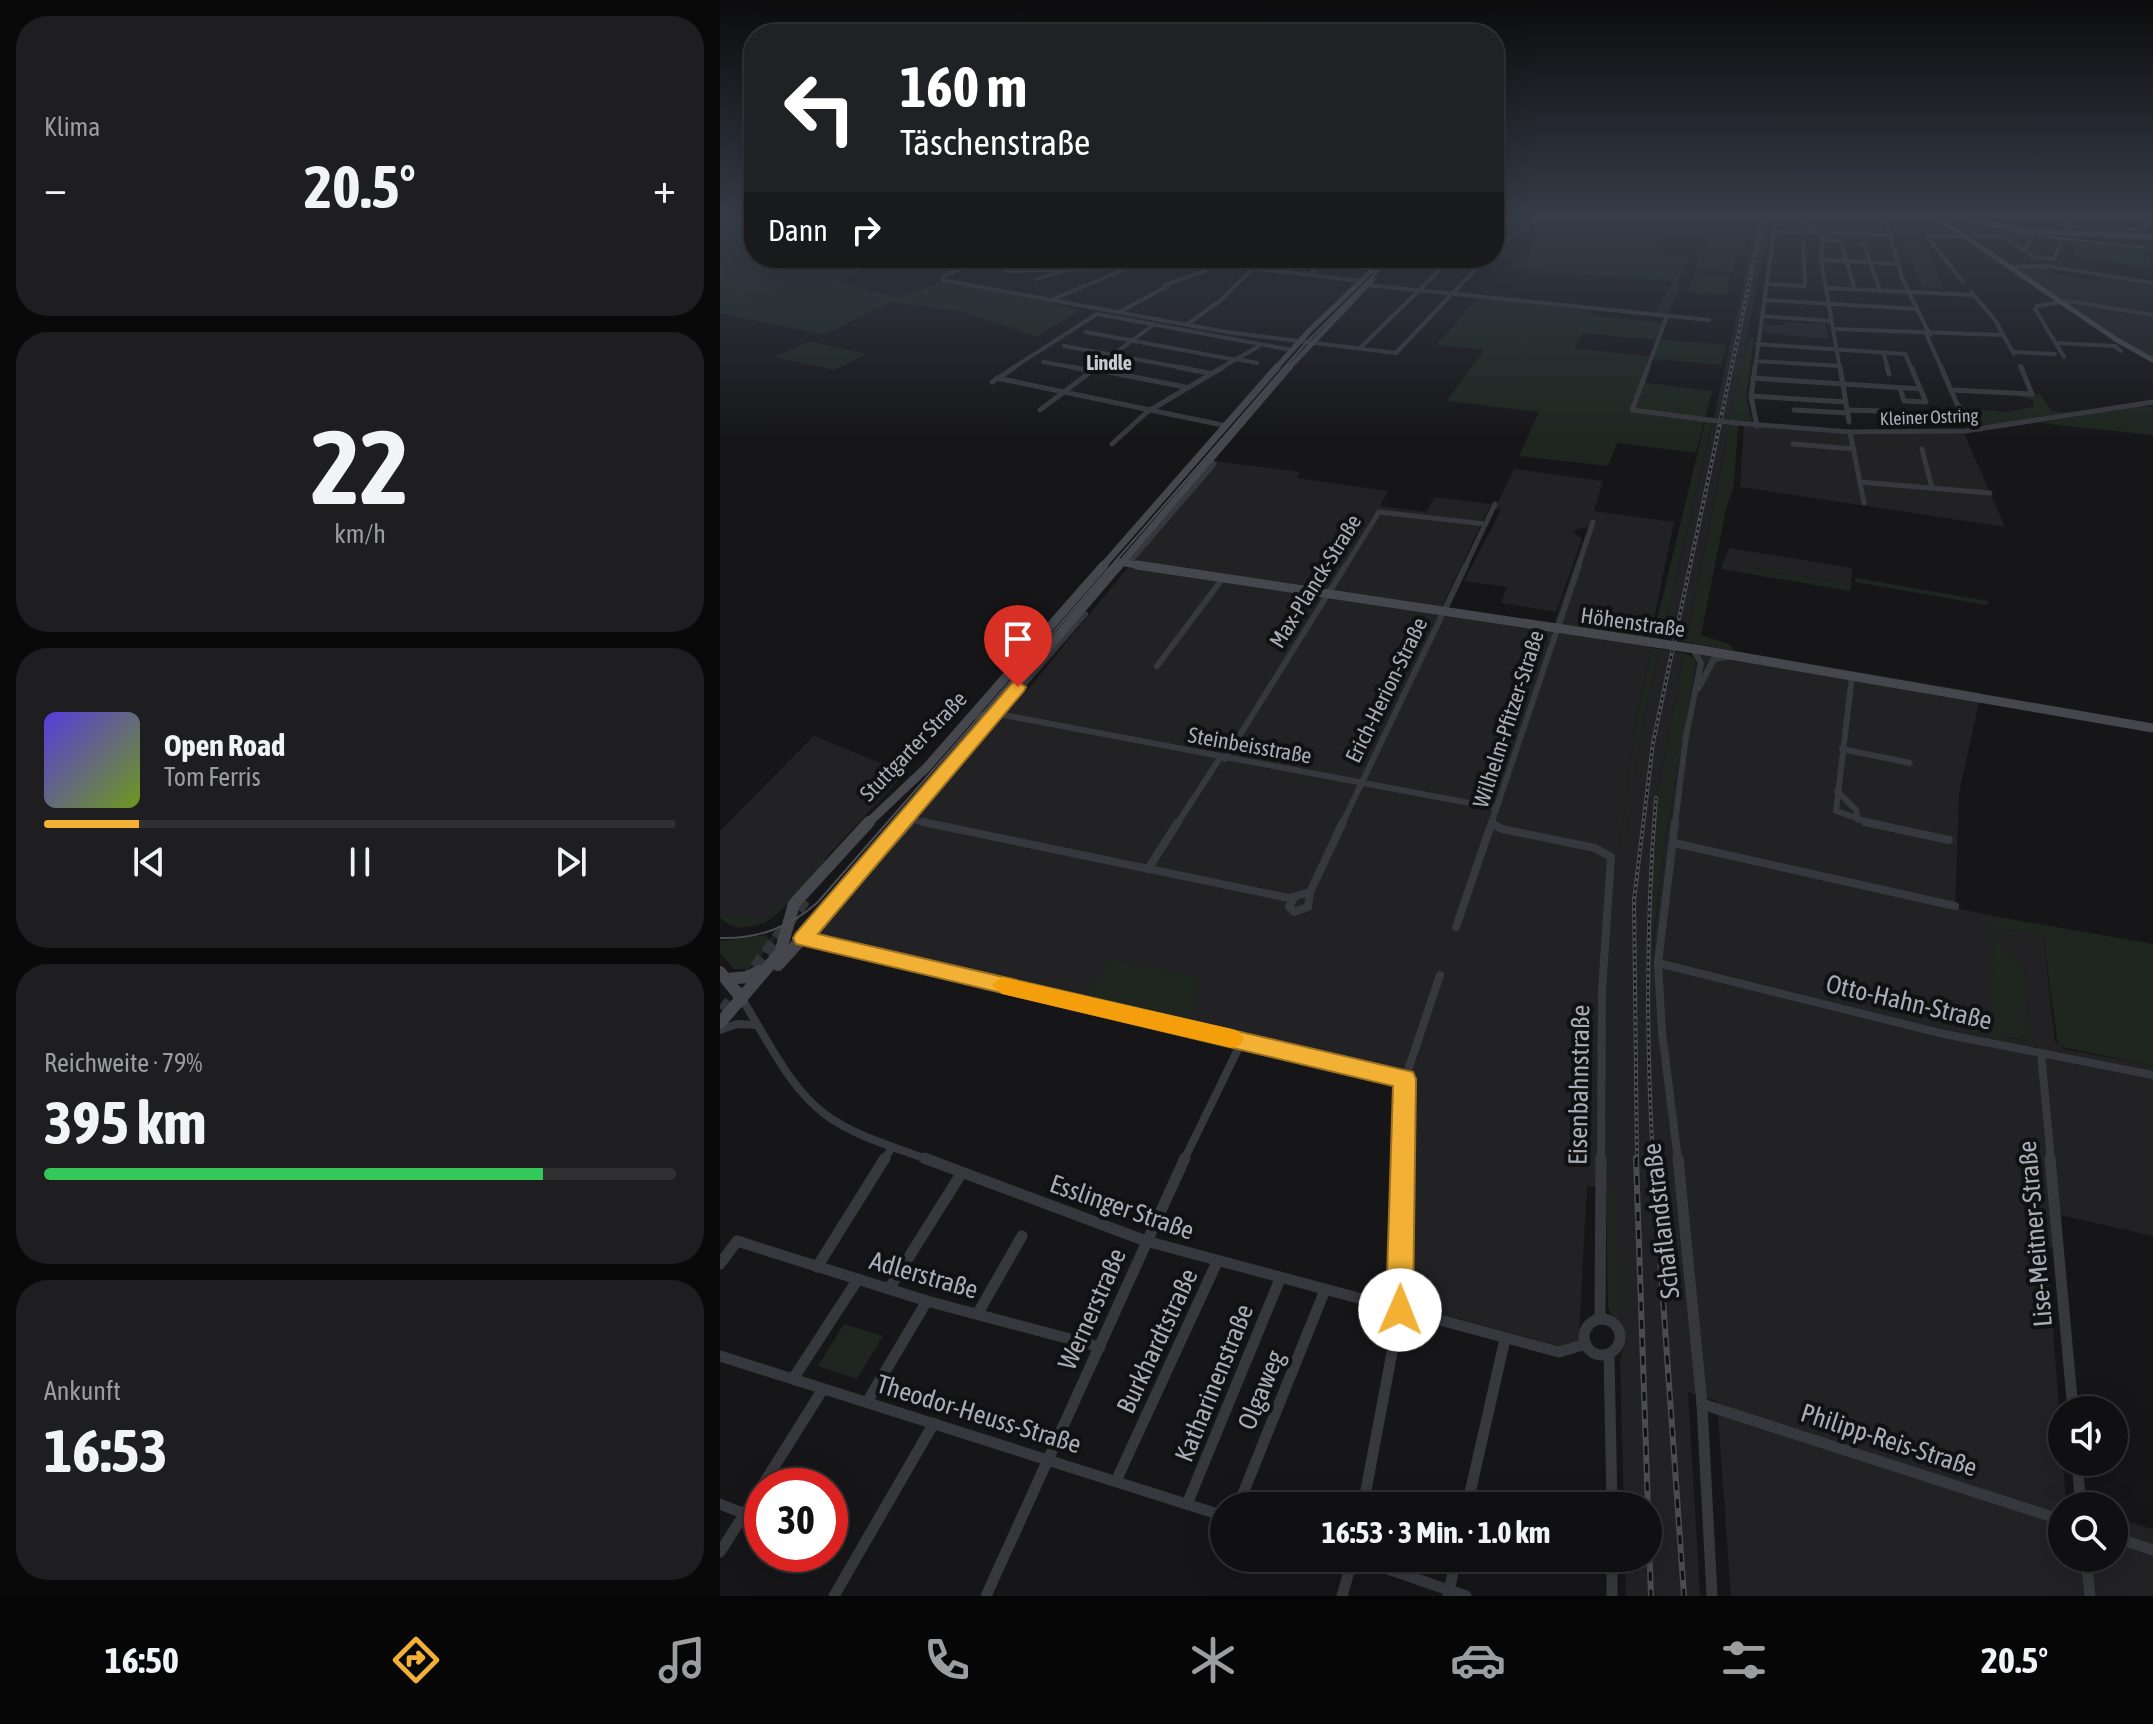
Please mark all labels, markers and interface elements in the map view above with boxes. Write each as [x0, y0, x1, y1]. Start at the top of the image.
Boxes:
text: 160 m [900, 55, 1027, 119]
icon: left [768, 56, 872, 160]
text: Klima [44, 112, 100, 142]
text: Täschenstraße [900, 121, 1090, 163]
text: 20.5° [304, 152, 416, 221]
text: − [44, 162, 67, 212]
text: + [653, 162, 676, 212]
icon: right [844, 208, 888, 252]
text: Dann [768, 213, 828, 247]
district label: Lindle [1086, 351, 1132, 374]
street label: Kleiner Ostring [1879, 405, 1979, 429]
text: 22 [311, 407, 409, 526]
street label: Max-Planck-Straße [1264, 509, 1366, 652]
text: km/h [334, 519, 386, 549]
street label: Höhenstraße [1579, 602, 1687, 642]
pin [984, 605, 1052, 687]
street label: Erich-Herion-Straße [1340, 613, 1432, 767]
icon: arrive [996, 617, 1040, 661]
street label: Wilhelm-Pfitzer-Straße [1467, 627, 1549, 811]
street label: Stuttgarter Straße [854, 686, 972, 806]
street label: Steinbeisstraße [1186, 721, 1314, 769]
text: Open Road [164, 728, 285, 762]
text: Tom Ferris [164, 762, 261, 792]
icon: previous [127, 840, 171, 884]
icon: pause [338, 840, 382, 884]
icon: next [549, 840, 593, 884]
street label: Otto-Hahn-Straße [1823, 968, 1995, 1036]
street label: Eisenbahnstraße [1563, 1005, 1595, 1165]
text: Reichweite · 79% [44, 1048, 202, 1078]
text: 395 km [44, 1088, 206, 1157]
street label: Lise-Meitner-Straße [2012, 1140, 2058, 1328]
street label: Schaflandstraße [1637, 1142, 1685, 1300]
street label: Esslinger Straße [1046, 1168, 1198, 1246]
street label: Wernerstraße [1052, 1244, 1132, 1374]
street label: Adlerstraße [866, 1245, 982, 1305]
street label: Burkhardtstraße [1110, 1264, 1204, 1418]
position arrow [1358, 1268, 1442, 1352]
street label: Katharinenstraße [1169, 1300, 1259, 1466]
street label: Olgaweg [1232, 1345, 1291, 1434]
street label: Theodor-Heuss-Straße [873, 1369, 1085, 1459]
text: Ankunft [44, 1376, 121, 1406]
map controls [2048, 1396, 2128, 1572]
button: sound [2048, 1396, 2128, 1476]
street label: Philipp-Reis-Straße [1797, 1397, 1981, 1483]
text: 16:53 [44, 1416, 167, 1485]
speed limit sign: 30 [744, 1468, 848, 1572]
button: search [2048, 1492, 2128, 1572]
text: 16:53 · 3 Min. · 1.0 km [1322, 1515, 1550, 1549]
icon: directions [388, 1632, 444, 1688]
icon: music [654, 1632, 710, 1688]
icon: phone [919, 1632, 975, 1688]
icon: climate [1185, 1632, 1241, 1688]
icon: car [1450, 1632, 1506, 1688]
icon: filters [1716, 1632, 1772, 1688]
text: 16:50 [105, 1639, 179, 1681]
text: 20.5° [1981, 1639, 2048, 1681]

